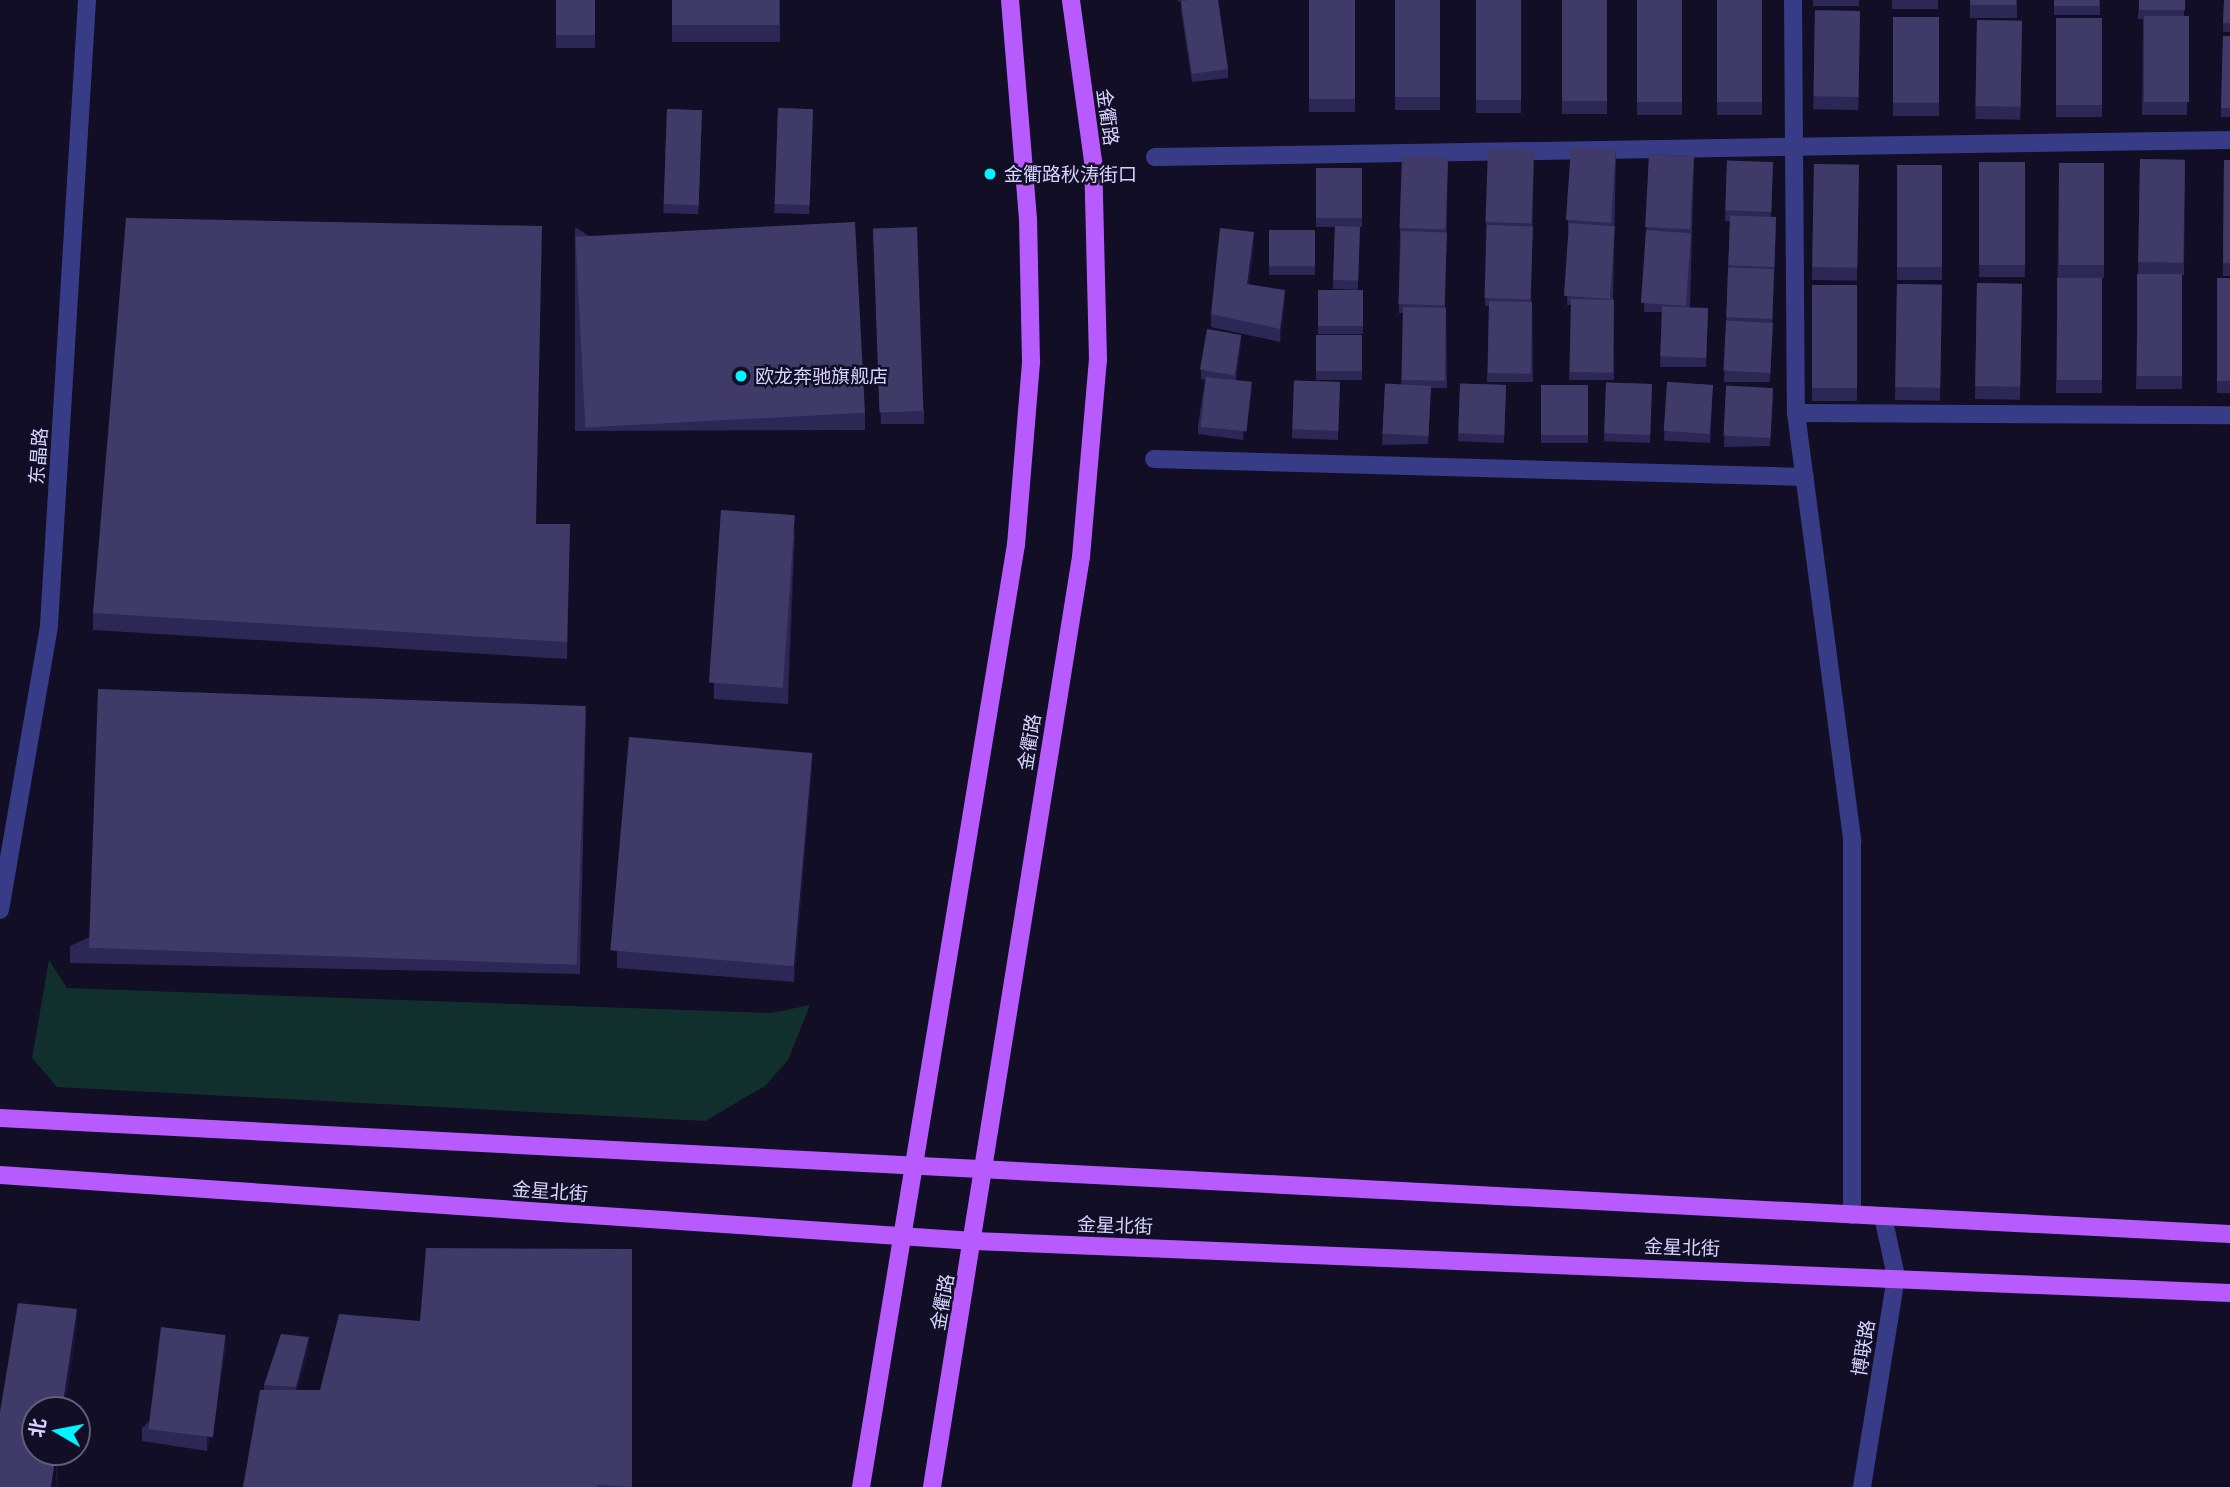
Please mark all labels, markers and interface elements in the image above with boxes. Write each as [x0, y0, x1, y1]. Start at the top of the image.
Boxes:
street label: 金衢路 [1093, 87, 1123, 147]
place label: 金衢路秋涛街口 [1004, 163, 1137, 185]
marker: 金衢路秋涛街口 [982, 166, 998, 182]
place label: 欧龙奔驰旗舰店 [755, 365, 888, 387]
marker: 欧龙奔驰旗舰店 [733, 368, 749, 384]
street label: 东晶路 [25, 427, 51, 485]
street label: 金衢路 [1013, 712, 1045, 772]
street label: 金星北街 [511, 1177, 589, 1205]
street label: 金星北街 [1077, 1212, 1153, 1238]
street label: 金星北街 [1644, 1234, 1720, 1260]
street label: 金衢路 [926, 1272, 958, 1332]
street label: 博联路 [1847, 1318, 1879, 1378]
north arrow [21, 1396, 91, 1466]
text: 北 [24, 1416, 50, 1439]

